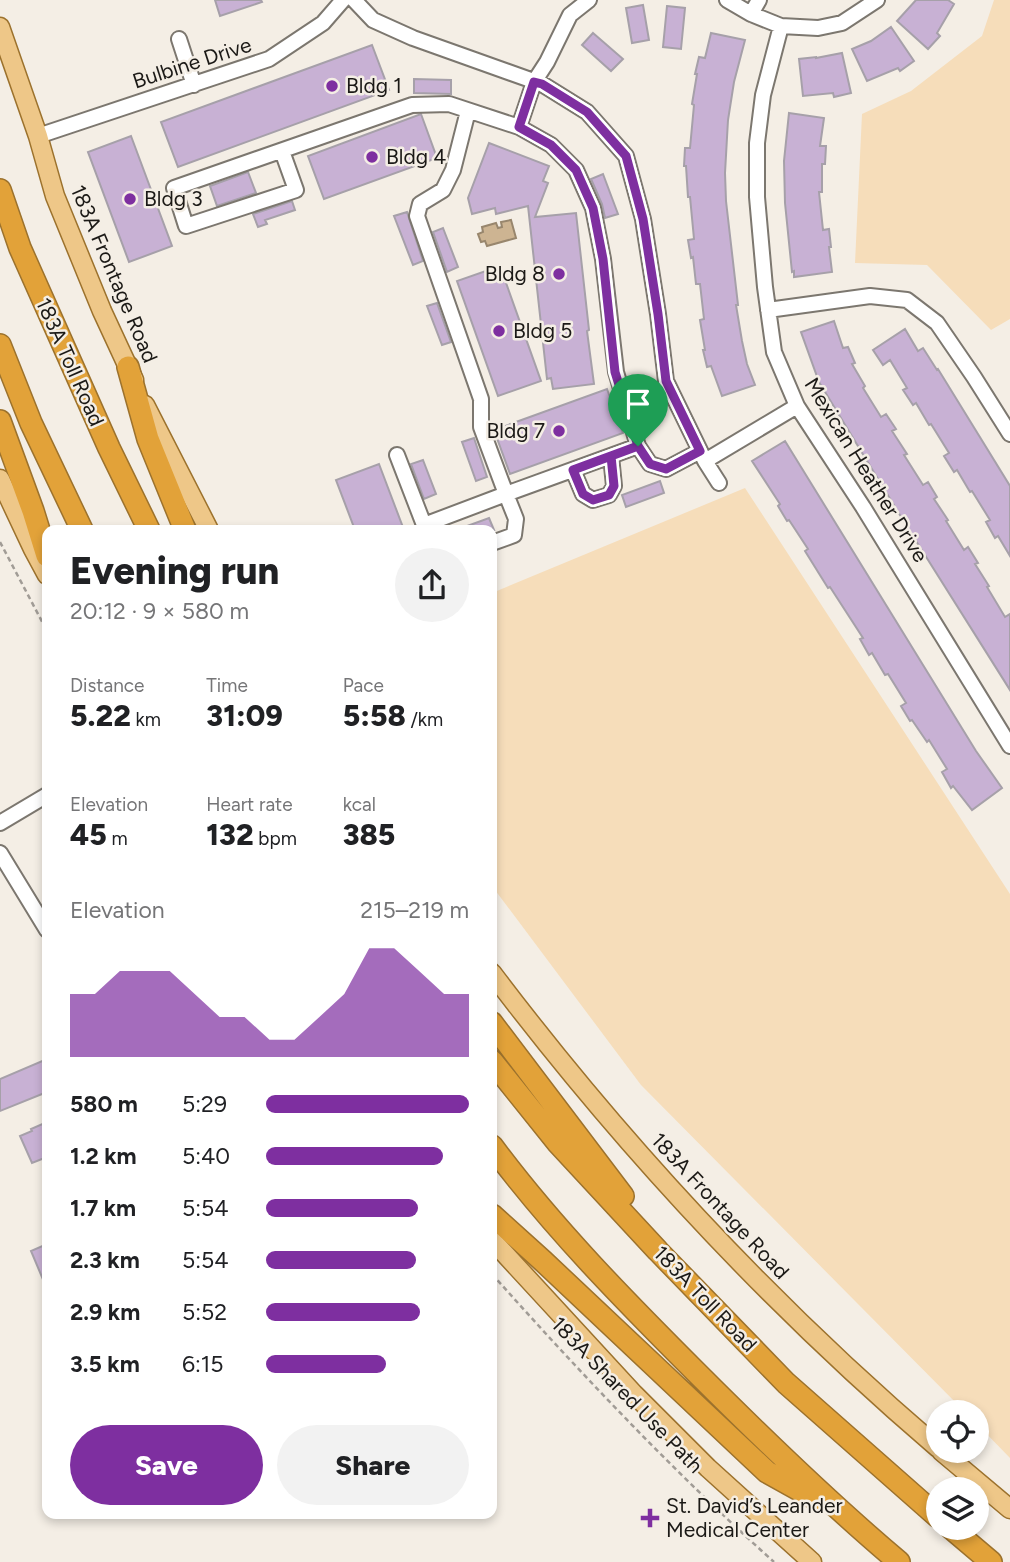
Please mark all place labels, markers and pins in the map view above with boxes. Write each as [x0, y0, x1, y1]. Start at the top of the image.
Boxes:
place label: Bldg 1 [346, 73, 402, 98]
marker: Bldg 1 [324, 78, 340, 94]
place label: Bldg 4 [386, 144, 446, 169]
marker: Bldg 4 [364, 149, 380, 165]
place label: Bldg 3 [144, 186, 203, 211]
marker: Bldg 3 [122, 191, 138, 207]
place label: Bldg 8 [485, 261, 545, 286]
marker: Bldg 8 [551, 266, 567, 282]
place label: Bldg 5 [513, 318, 572, 343]
marker: Bldg 5 [491, 323, 507, 339]
pin [608, 374, 668, 446]
place label: Bldg 7 [486, 418, 545, 443]
marker: Bldg 7 [551, 423, 567, 439]
place label: St. David’s Leander Medical Center [666, 1493, 843, 1542]
marker: St. David’s Leander Medical Center [640, 1508, 660, 1528]

